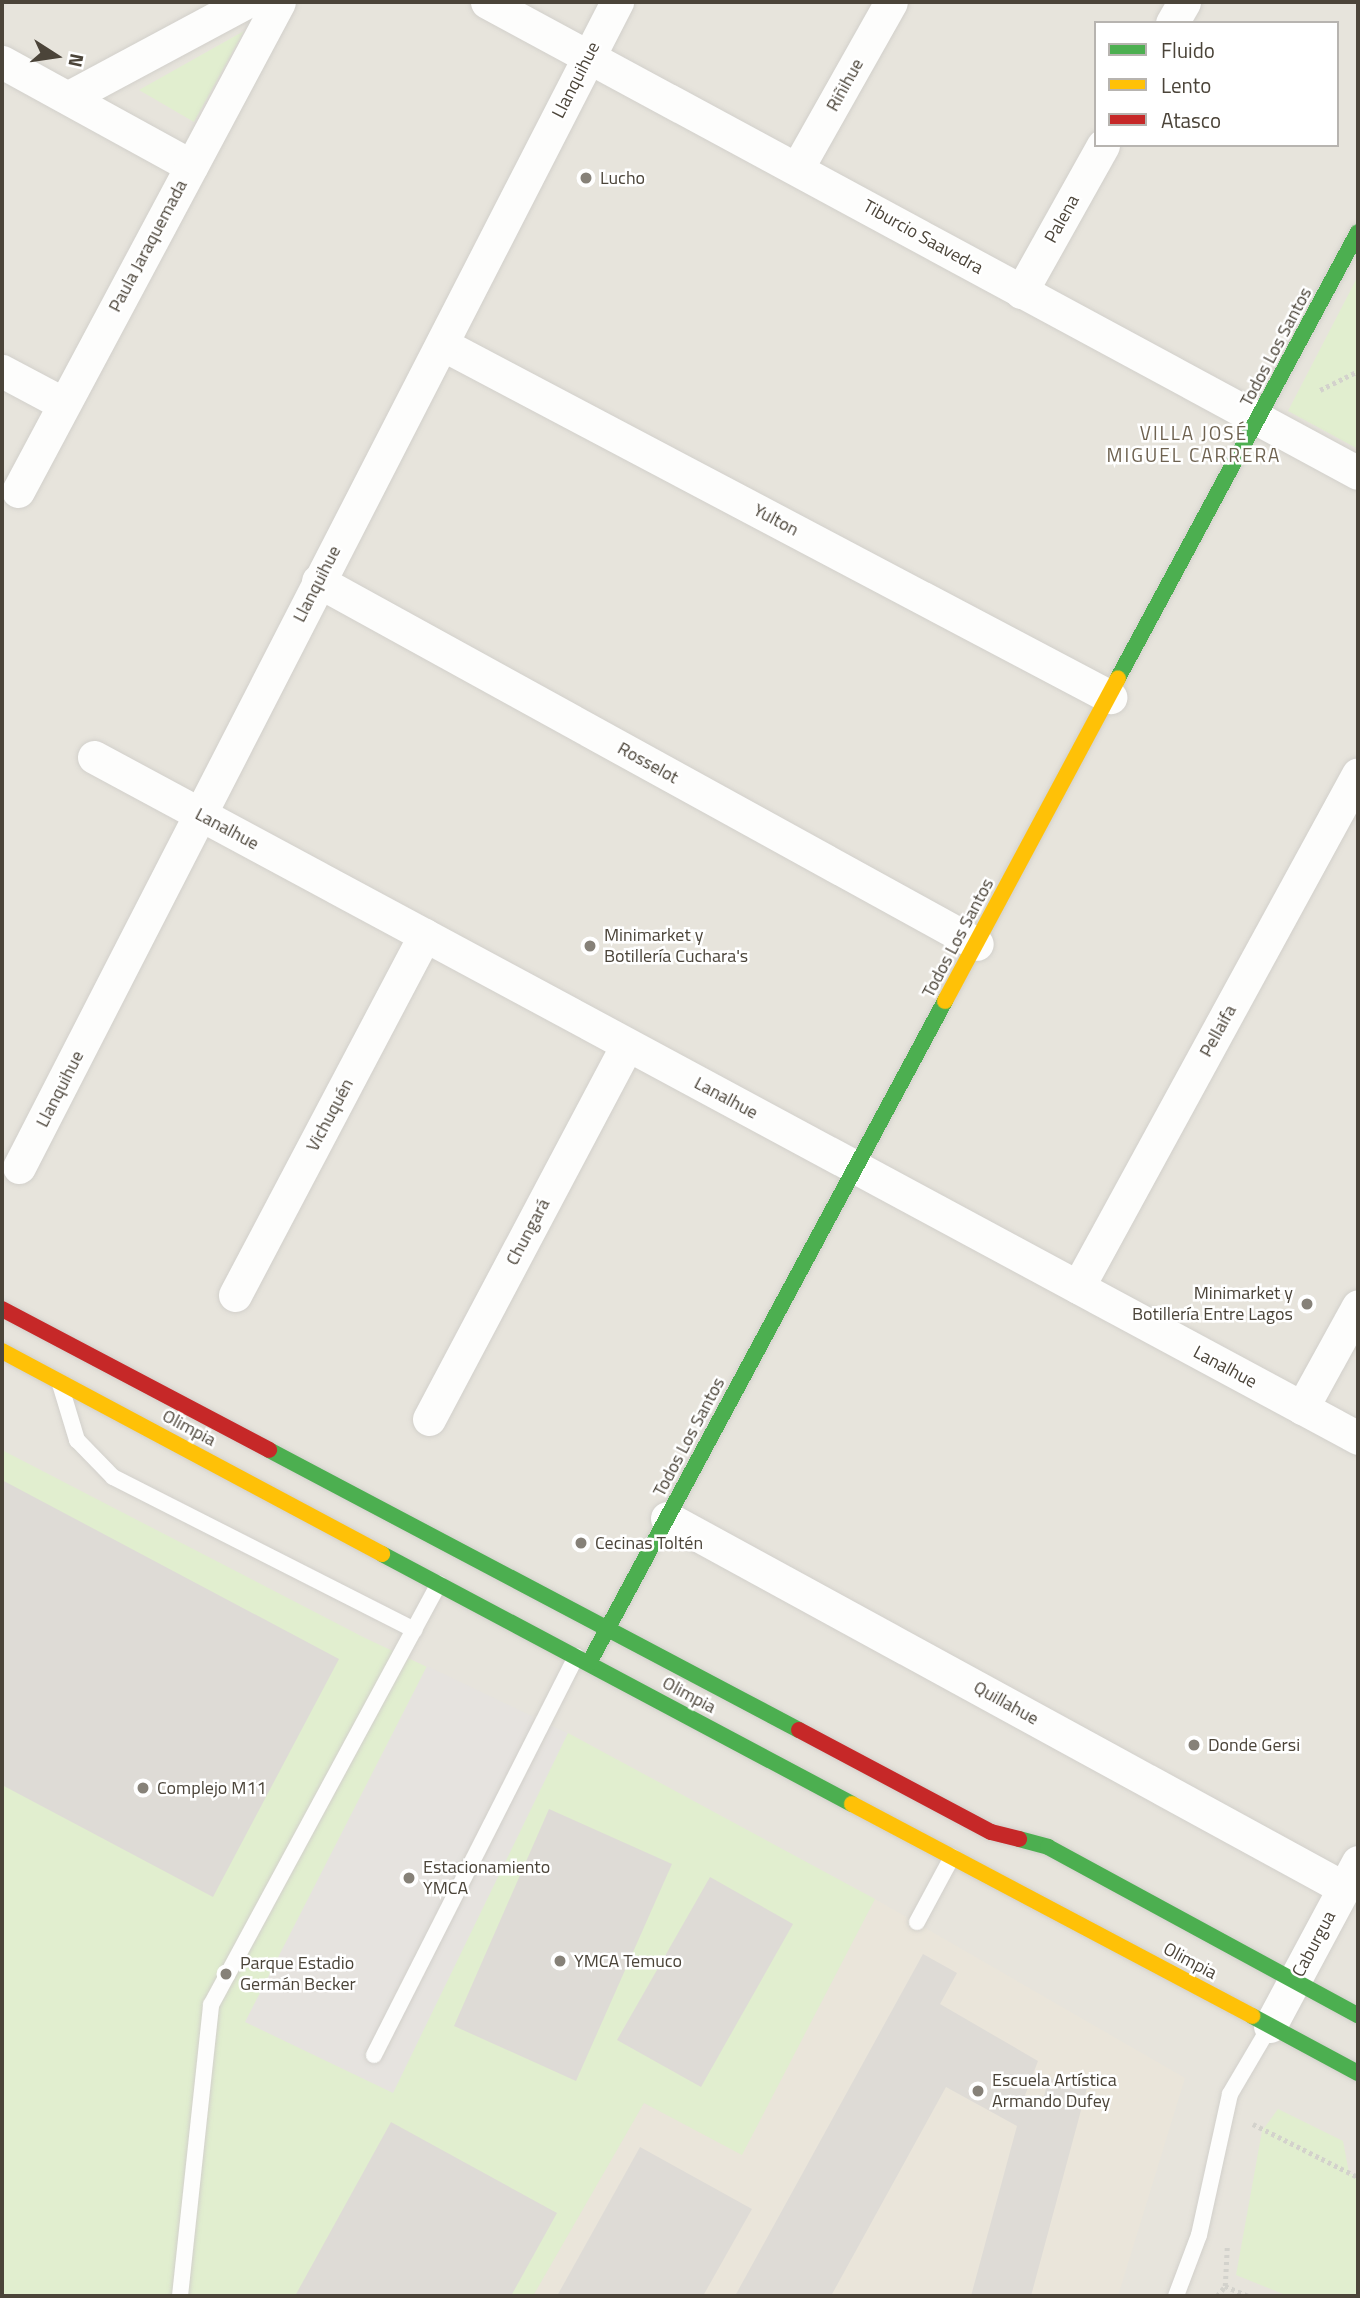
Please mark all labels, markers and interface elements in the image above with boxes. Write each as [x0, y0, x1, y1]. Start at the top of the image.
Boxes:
north arrow [21, 21, 91, 91]
legend [1094, 21, 1339, 147]
text: Fluido [1161, 34, 1215, 66]
street label: Llanquihue [548, 38, 604, 122]
text: N [61, 51, 93, 70]
street label: Riñihue [822, 55, 868, 115]
text: Lento [1161, 69, 1211, 101]
text: Atasco [1161, 104, 1221, 136]
place label: Lucho [600, 167, 645, 189]
marker: Lucho [578, 170, 594, 186]
street label: Paula Jaraquemada [104, 176, 192, 316]
street label: Palena [1040, 191, 1084, 247]
street label: Tiburcio Saavedra [859, 195, 987, 279]
street label: Todos Los Santos [1236, 284, 1316, 410]
district label: VILLA JOSÉ MIGUEL CARRERA [1108, 422, 1280, 466]
street label: Yulton [750, 499, 802, 541]
street label: Llanquihue [289, 542, 345, 626]
street label: Rosselot [614, 738, 682, 788]
street label: Lanalhue [192, 803, 262, 855]
street label: Todos Los Santos [918, 875, 998, 1001]
place label: Minimarket y Botillería Cuchara's [604, 925, 748, 968]
marker: Minimarket y Botillería Cuchara's [582, 938, 598, 954]
street label: Pellaifa [1195, 1001, 1241, 1061]
street label: Llanquihue [32, 1047, 88, 1131]
street label: Lanalhue [691, 1072, 761, 1124]
street label: Vichuquén [302, 1075, 358, 1155]
street label: Chungará [502, 1195, 554, 1269]
place label: Minimarket y Botillería Entre Lagos [1132, 1283, 1293, 1326]
marker: Minimarket y Botillería Entre Lagos [1299, 1296, 1315, 1312]
street label: Lanalhue [1190, 1341, 1260, 1393]
street label: Todos Los Santos [649, 1374, 729, 1500]
street label: Olimpia [159, 1405, 219, 1451]
place label: Cecinas Toltén [595, 1532, 703, 1554]
marker: Cecinas Toltén [573, 1535, 589, 1551]
street label: Olimpia [659, 1672, 719, 1718]
street label: Quillahue [970, 1676, 1042, 1730]
place label: Donde Gersi [1208, 1734, 1300, 1756]
marker: Donde Gersi [1186, 1737, 1202, 1753]
place label: Complejo M11 [157, 1777, 267, 1799]
marker: Complejo M11 [135, 1780, 151, 1796]
place label: Estacionamiento YMCA [423, 1857, 550, 1899]
marker: Estacionamiento YMCA [401, 1870, 417, 1886]
street label: Caburgua [1288, 1907, 1340, 1981]
street label: Olimpia [1160, 1938, 1220, 1984]
place label: YMCA Temuco [574, 1950, 682, 1972]
place label: Parque Estadio Germán Becker [240, 1953, 356, 1996]
marker: YMCA Temuco [552, 1953, 568, 1969]
marker: Parque Estadio Germán Becker [218, 1966, 234, 1982]
place label: Escuela Artística Armando Dufey [992, 2070, 1117, 2112]
marker: Escuela Artística Armando Dufey [970, 2083, 986, 2099]

